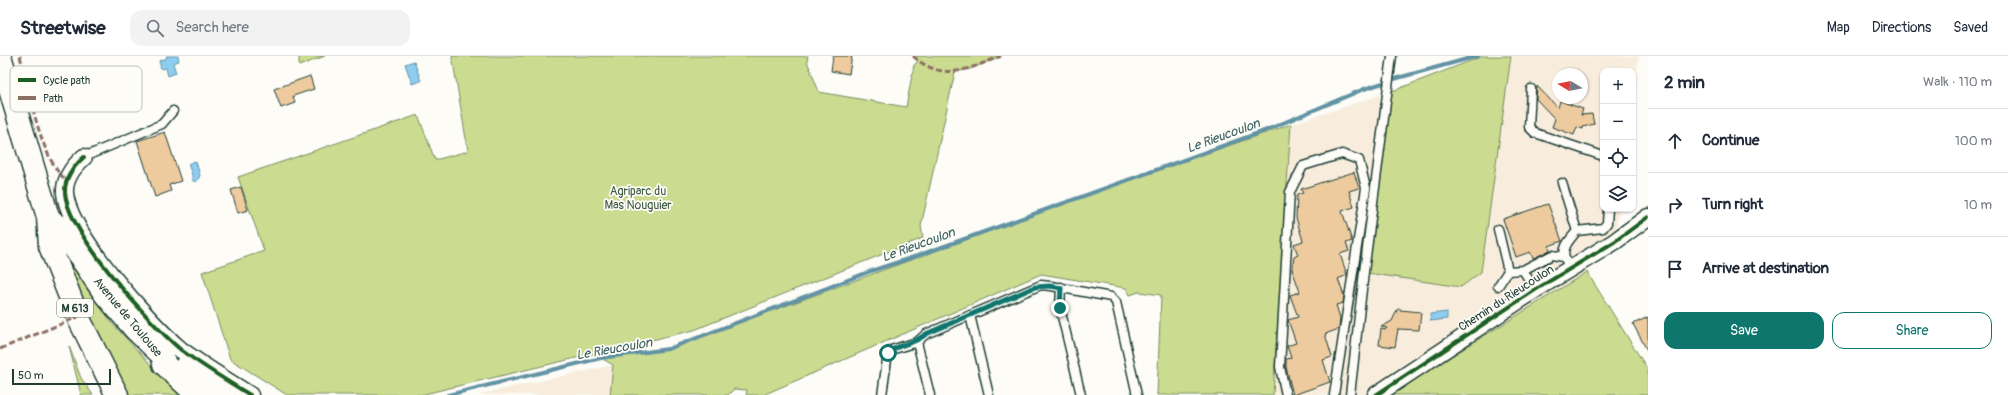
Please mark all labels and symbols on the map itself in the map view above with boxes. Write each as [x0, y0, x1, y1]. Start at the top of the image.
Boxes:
legend [10, 66, 142, 112]
north arrow [1552, 68, 1588, 104]
text: Cycle path [43, 74, 90, 87]
text: Path [43, 92, 63, 105]
water label: Le Rieucoulon [1185, 115, 1263, 157]
park label: Agriparc du Mas Nouguier [604, 184, 672, 213]
water label: Le Rieucoulon [880, 224, 958, 266]
street label: Chemin du Rieucoulon [1456, 262, 1557, 335]
street label: Avenue de Toulouse [90, 274, 165, 360]
road number: M 613 [57, 299, 93, 317]
route end [1051, 299, 1069, 317]
water label: Le Rieucoulon [575, 334, 654, 364]
route start [879, 344, 897, 362]
scale bar [12, 367, 111, 386]

